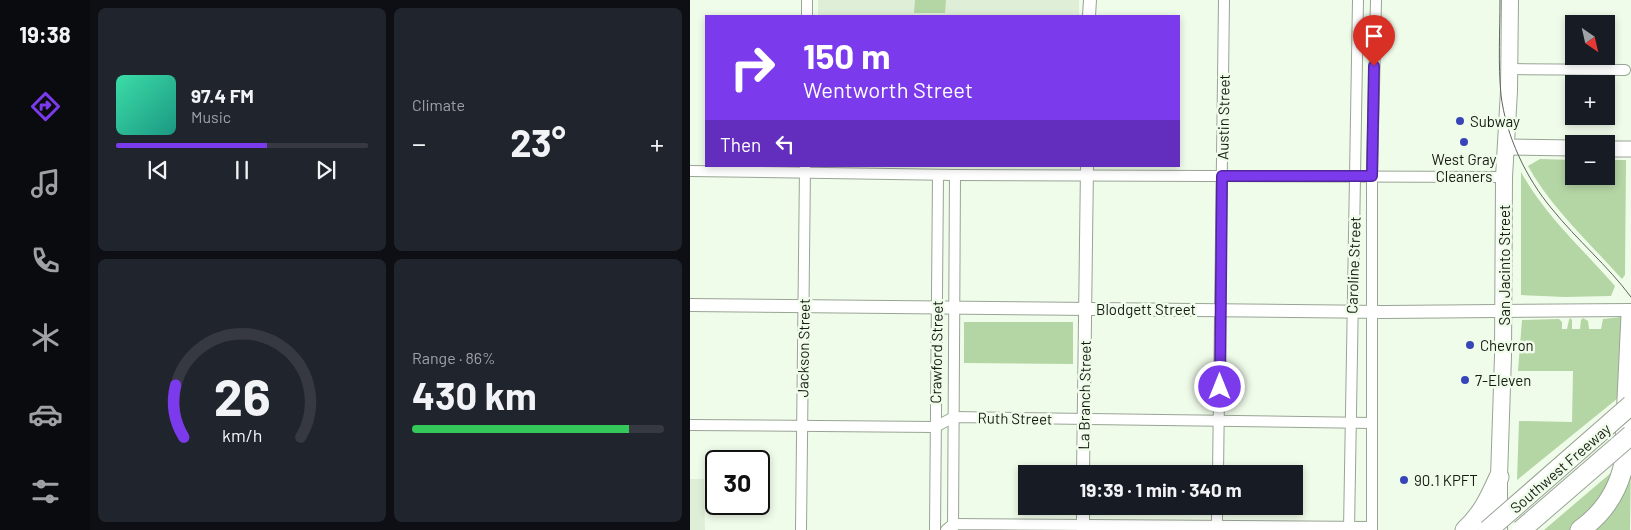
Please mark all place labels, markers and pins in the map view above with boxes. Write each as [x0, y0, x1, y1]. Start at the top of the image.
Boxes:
pin [1353, 15, 1395, 66]
place label: Subway [1470, 112, 1520, 130]
marker: Subway [1454, 115, 1466, 127]
marker: West Gray Cleaners [1458, 136, 1470, 148]
place label: West Gray Cleaners [1431, 150, 1497, 185]
place label: Chevron [1480, 336, 1534, 354]
marker: Chevron [1464, 339, 1476, 351]
place label: 7-Eleven [1475, 371, 1531, 389]
marker: 7-Eleven [1459, 374, 1471, 386]
place label: 90.1 KPFT [1414, 471, 1478, 489]
marker: 90.1 KPFT [1398, 474, 1410, 486]

